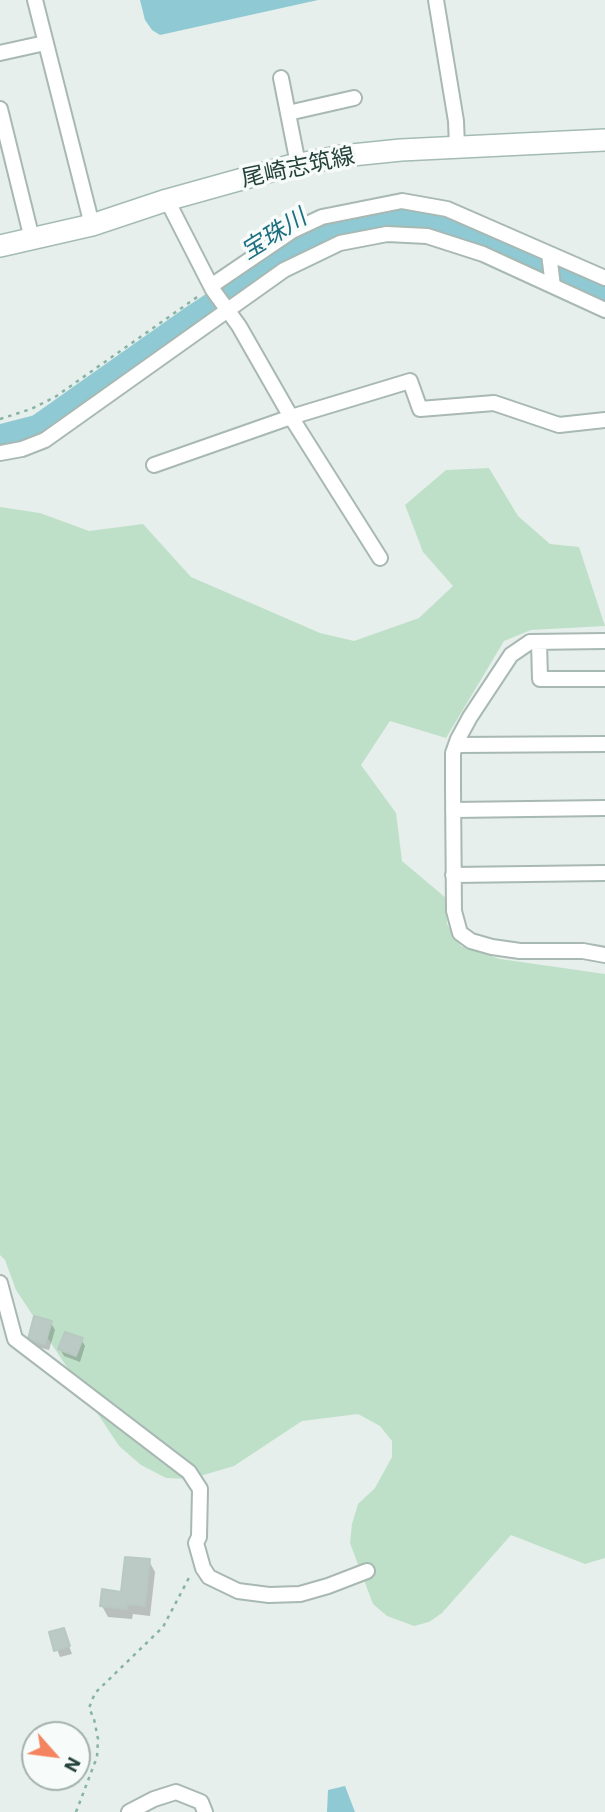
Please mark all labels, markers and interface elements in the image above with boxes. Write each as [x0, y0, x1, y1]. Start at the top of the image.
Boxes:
street label: 尾崎志筑線 [239, 143, 357, 193]
water label: 宝珠川 [236, 204, 312, 266]
north arrow [21, 1721, 91, 1791]
text: N [59, 1753, 87, 1777]

